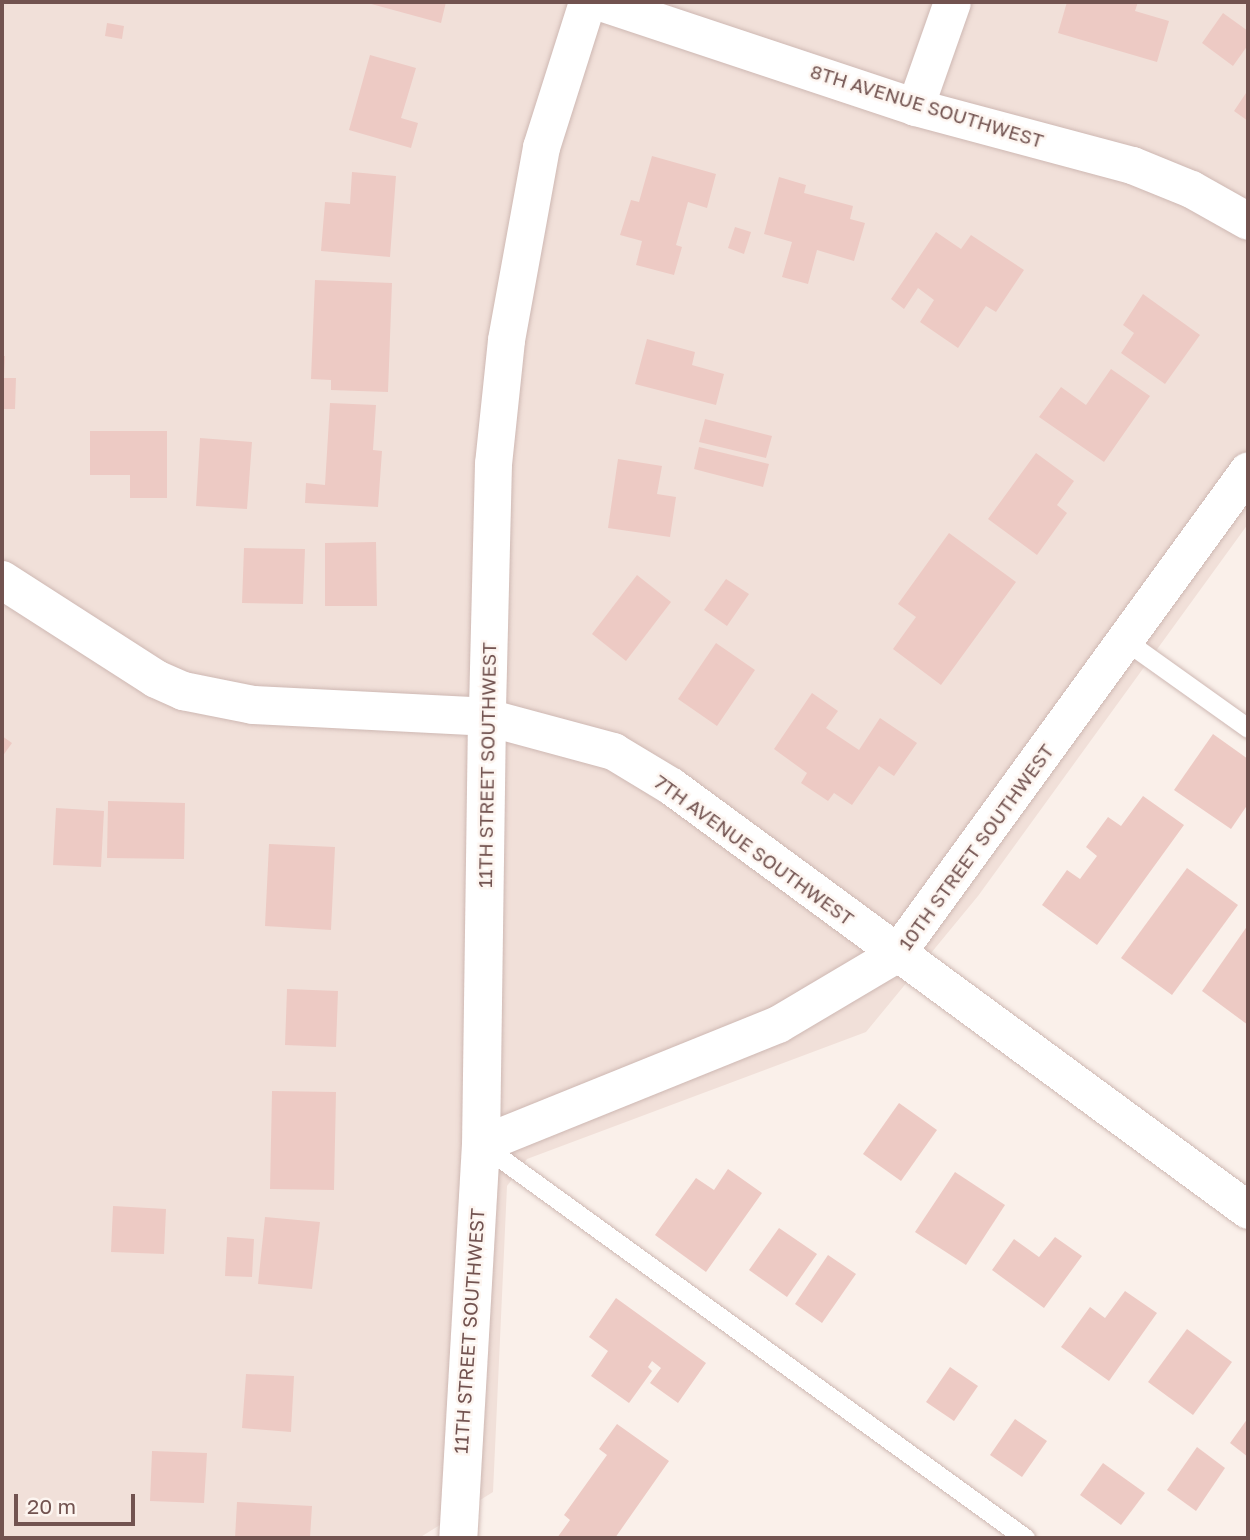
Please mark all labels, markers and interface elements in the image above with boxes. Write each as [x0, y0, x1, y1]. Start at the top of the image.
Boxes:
street label: 8TH AVENUE SOUTHWEST [808, 60, 1046, 152]
street label: 11TH STREET SOUTHWEST [473, 642, 501, 888]
street label: 10TH STREET SOUTHWEST [894, 740, 1058, 954]
street label: 7TH AVENUE SOUTHWEST [650, 770, 858, 930]
street label: 11TH STREET SOUTHWEST [449, 1208, 489, 1454]
scale bar [18, 1480, 138, 1524]
text: 20 m [27, 1493, 76, 1519]

